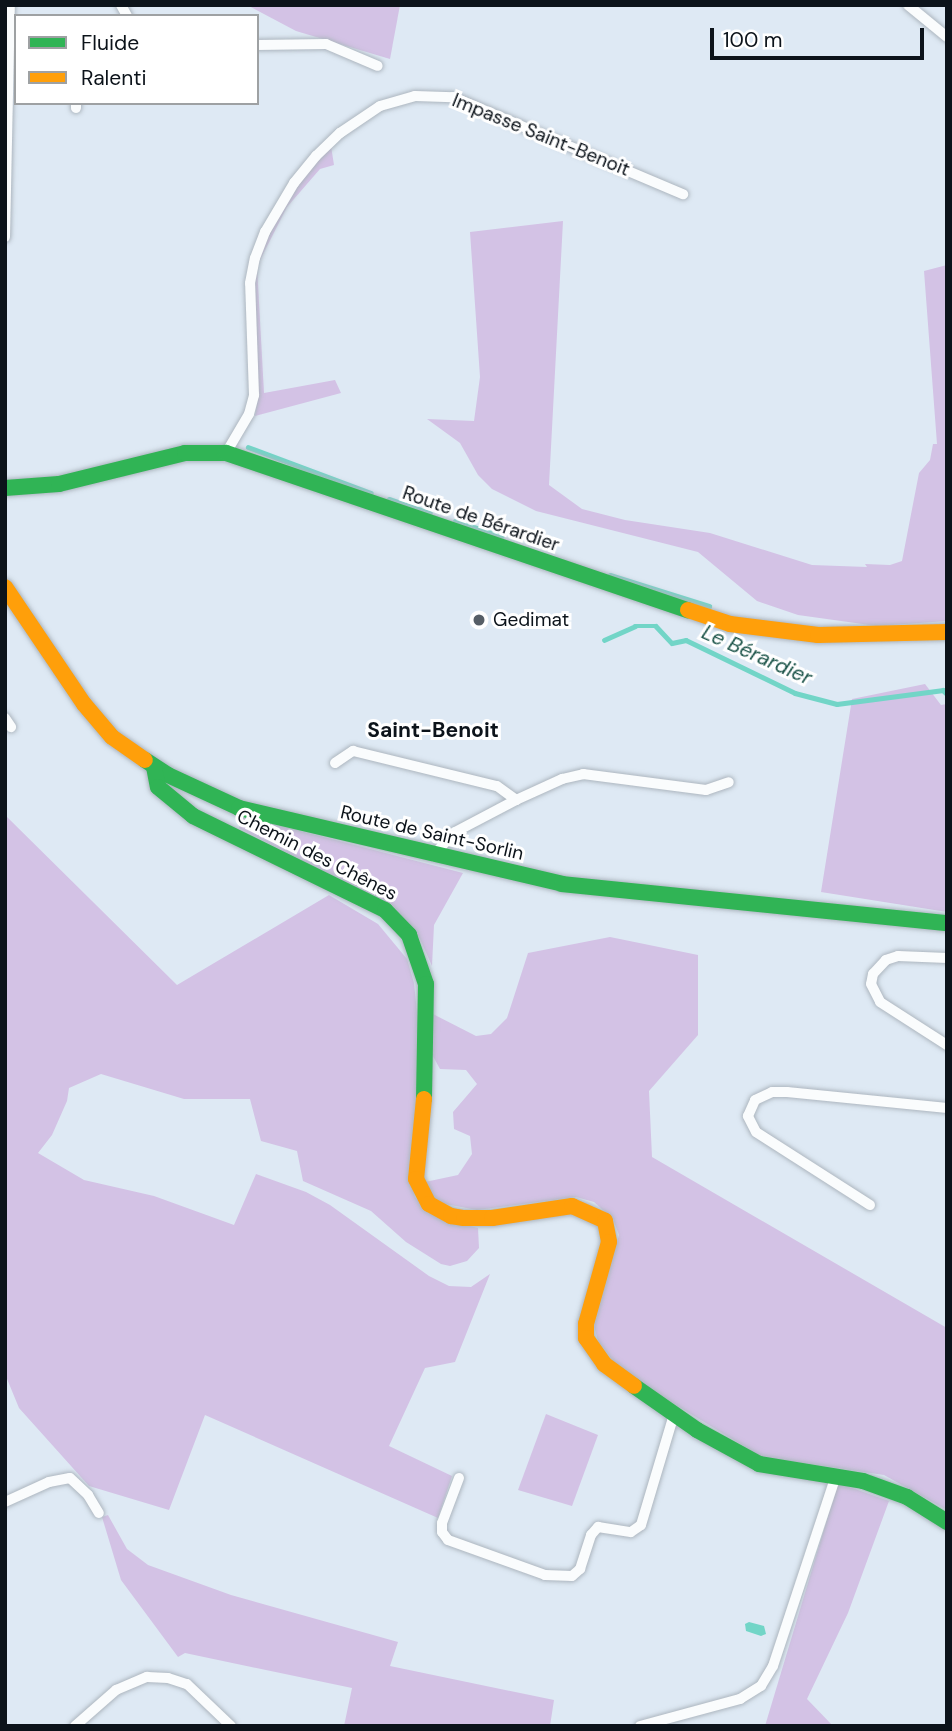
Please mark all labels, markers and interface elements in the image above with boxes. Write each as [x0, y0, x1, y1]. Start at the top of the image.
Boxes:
legend [14, 14, 259, 105]
scale bar [714, 14, 928, 58]
text: 100 m [723, 26, 783, 54]
text: Fluide [81, 29, 139, 57]
text: Ralenti [81, 64, 147, 92]
street label: Impasse Saint-Benoit [449, 89, 633, 181]
street label: Route de Bérardier [400, 481, 562, 557]
place label: Gedimat [493, 609, 569, 631]
marker: Gedimat [471, 612, 487, 628]
water label: Le Bérardier [698, 619, 816, 691]
district label: Saint-Benoit [367, 717, 499, 743]
street label: Route de Saint-Sorlin [338, 801, 526, 865]
street label: Chemin des Chênes [233, 805, 401, 905]

